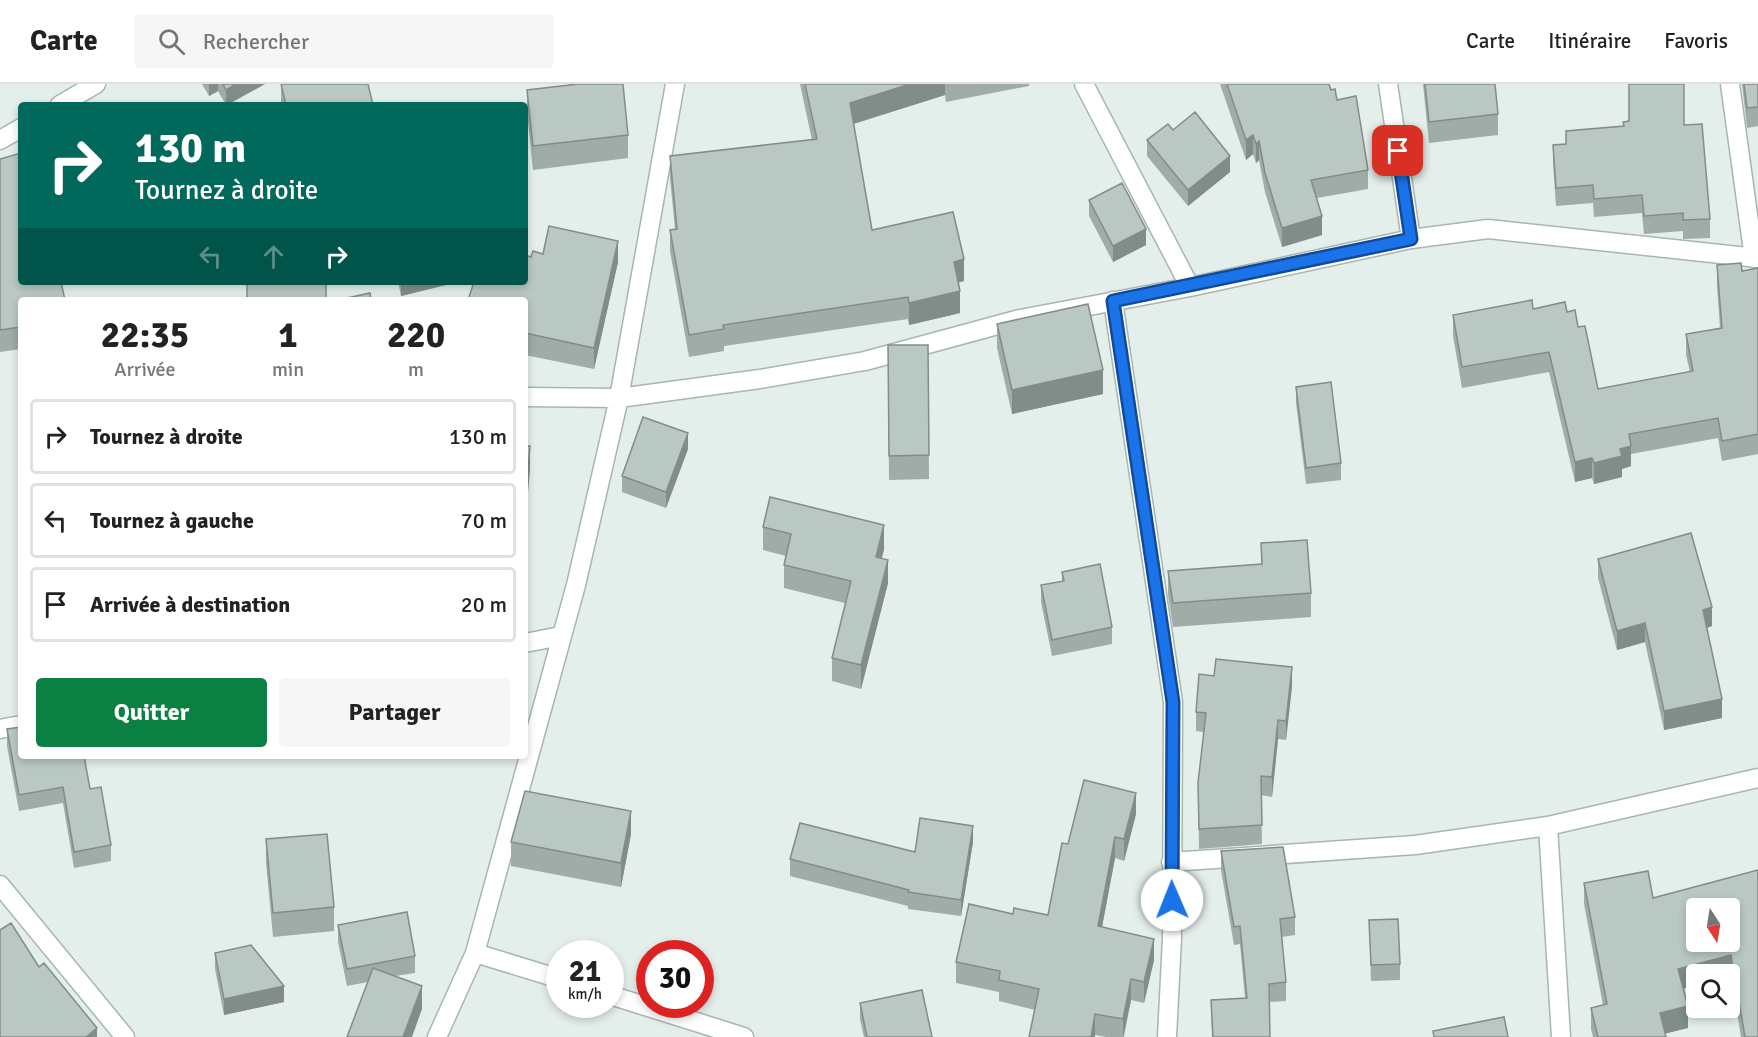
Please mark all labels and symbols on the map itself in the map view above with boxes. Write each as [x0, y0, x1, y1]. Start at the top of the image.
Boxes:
pin [1372, 125, 1423, 176]
position arrow [1140, 868, 1204, 932]
north arrow [1686, 898, 1740, 952]
speed limit sign: 30 [636, 940, 714, 1018]

